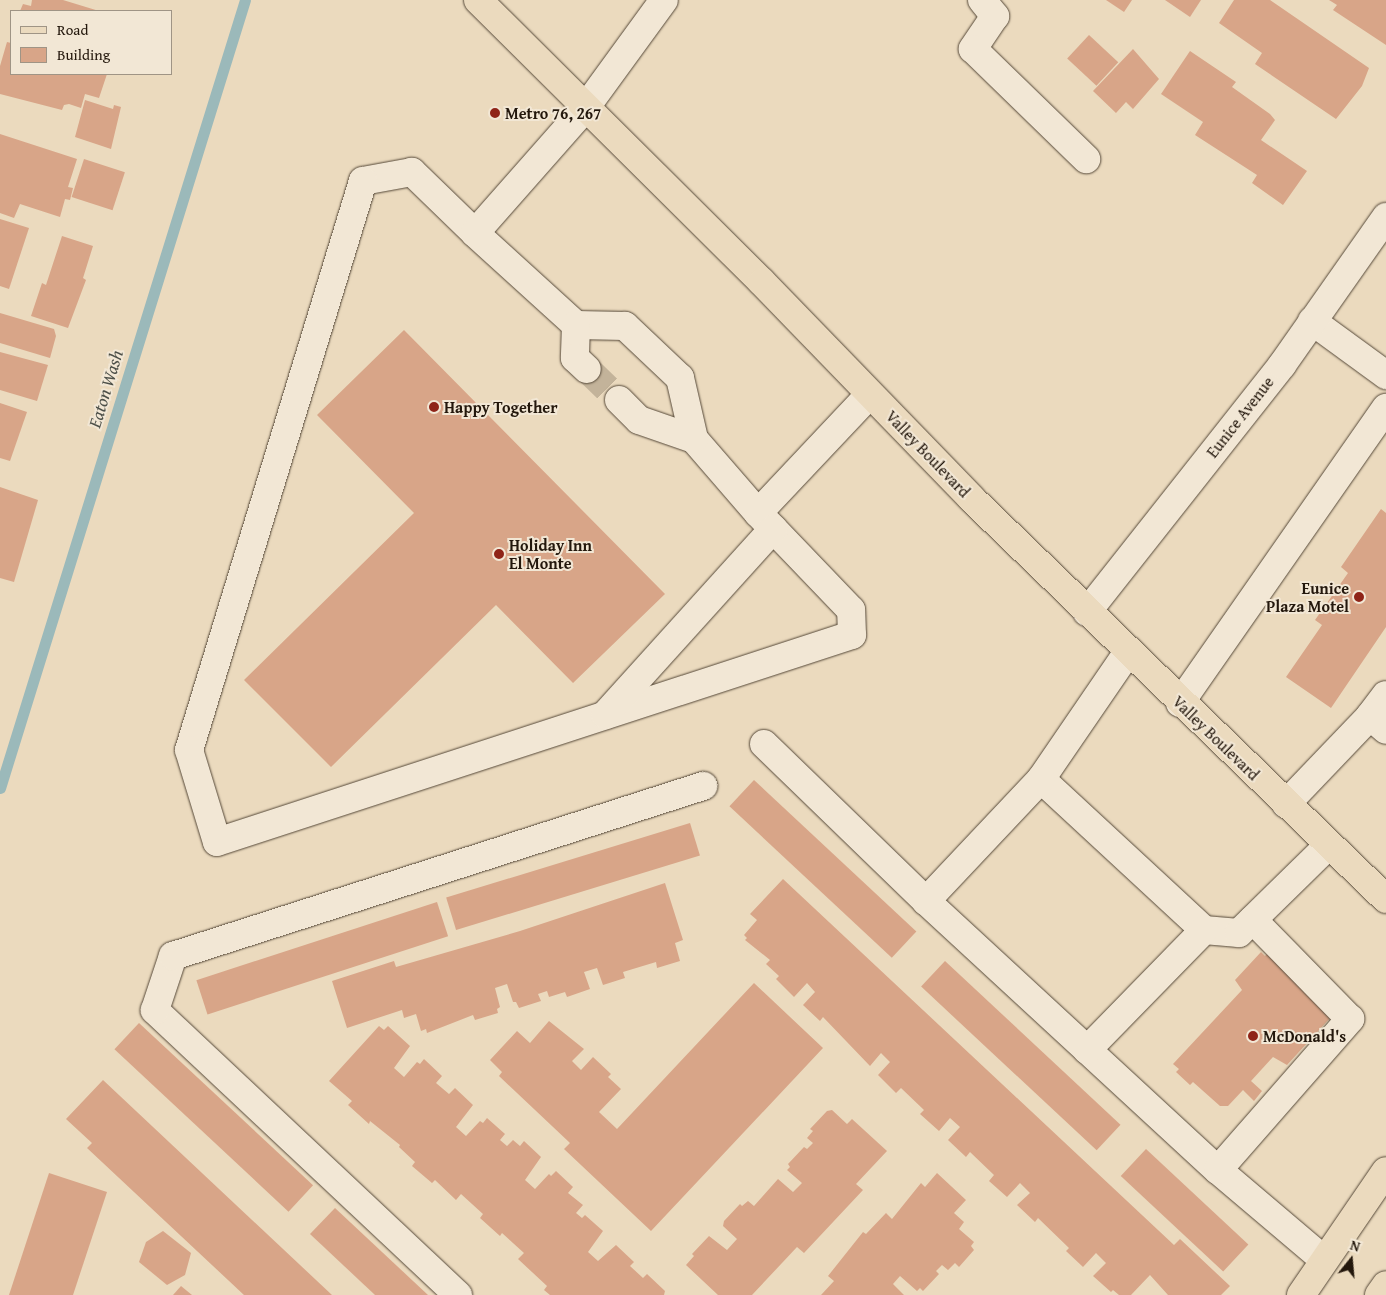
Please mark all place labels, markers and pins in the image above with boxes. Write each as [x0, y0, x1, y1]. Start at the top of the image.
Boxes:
place label: Metro 76, 267 [505, 103, 601, 123]
marker: Metro 76, 267 [489, 107, 501, 119]
place label: Happy Together [444, 397, 558, 417]
marker: Happy Together [428, 401, 440, 413]
place label: Holiday Inn El Monte [509, 535, 592, 573]
marker: Holiday Inn El Monte [493, 548, 505, 560]
place label: Eunice Plaza Motel [1266, 578, 1349, 616]
marker: Eunice Plaza Motel [1353, 591, 1365, 603]
place label: McDonald's [1263, 1026, 1346, 1046]
marker: McDonald's [1247, 1030, 1259, 1042]

